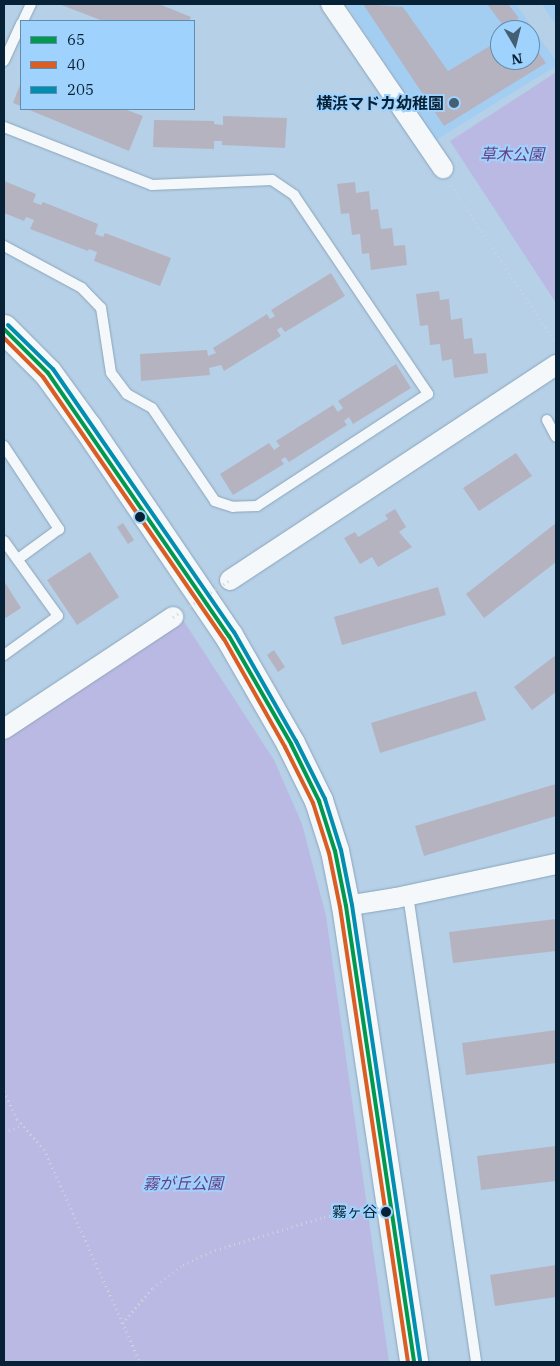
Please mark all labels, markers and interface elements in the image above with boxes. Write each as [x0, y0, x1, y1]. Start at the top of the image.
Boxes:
legend [20, 20, 195, 110]
north arrow [490, 20, 540, 70]
text: 65 [67, 30, 85, 49]
text: N [510, 49, 524, 69]
text: 40 [67, 55, 85, 74]
text: 205 [67, 80, 94, 99]
place label: 横浜マドカ幼稚園 [316, 93, 444, 113]
marker: 横浜マドカ幼稚園 [448, 97, 460, 109]
park label: 草木公園 [480, 144, 544, 164]
unlabelled marker [135, 512, 145, 522]
park label: 霧が丘公園 [143, 1173, 223, 1193]
place label: 霧ヶ谷 [332, 1203, 377, 1221]
marker: 霧ヶ谷 [381, 1207, 391, 1217]

